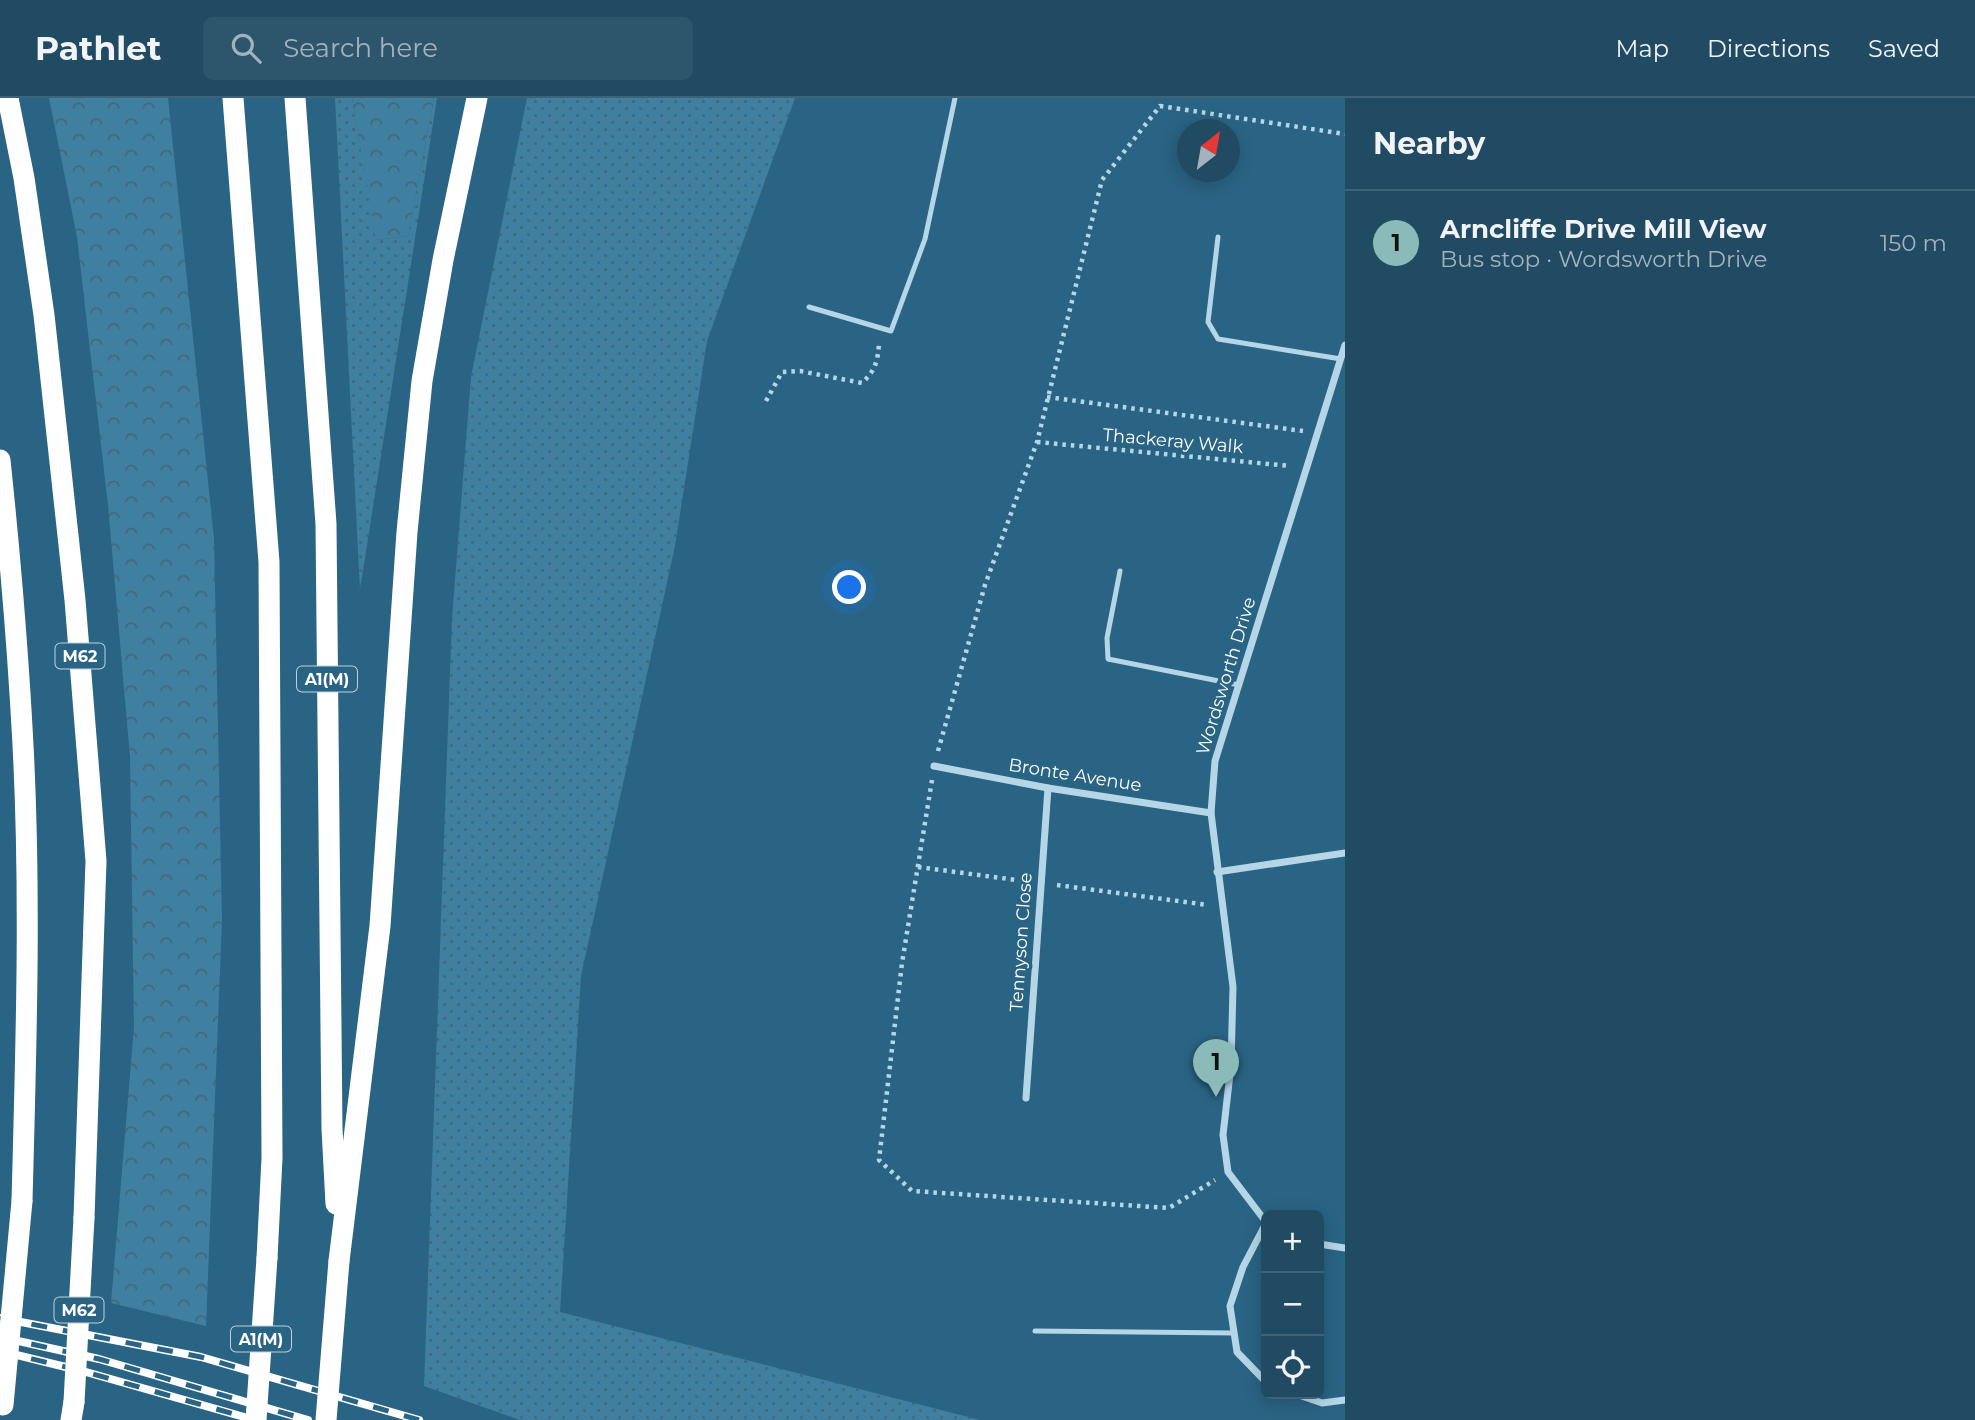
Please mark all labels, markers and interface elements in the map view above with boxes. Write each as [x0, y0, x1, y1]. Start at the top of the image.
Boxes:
search box [203, 17, 693, 80]
text: Pathlet [35, 28, 161, 68]
icon: search [227, 29, 265, 67]
text: Search here [283, 32, 438, 64]
text: Map [1616, 34, 1669, 63]
text: Directions [1707, 34, 1830, 63]
text: Saved [1868, 34, 1940, 63]
north arrow [1177, 119, 1240, 182]
text: Nearby [1373, 125, 1485, 162]
text: Arncliffe Drive Mill View [1440, 213, 1767, 245]
text: 1 [1391, 229, 1401, 257]
text: 150 m [1880, 229, 1947, 257]
text: Bus stop · Wordsworth Drive [1440, 245, 1767, 273]
street label: Thackeray Walk [1102, 424, 1244, 458]
your location [832, 570, 866, 604]
street label: Wordsworth Drive [1192, 594, 1260, 758]
road number: M62 [56, 643, 104, 668]
road number: A1(M) [297, 666, 357, 692]
street label: Bronte Avenue [1007, 754, 1143, 796]
street label: Tennyson Close [1005, 872, 1037, 1012]
pin: 1 [1193, 1039, 1239, 1097]
map controls [1261, 1210, 1324, 1399]
button: + [1261, 1210, 1324, 1273]
button: − [1261, 1273, 1324, 1336]
road number: M62 [55, 1298, 104, 1322]
road number: A1(M) [231, 1326, 291, 1352]
button: locate [1261, 1336, 1324, 1399]

